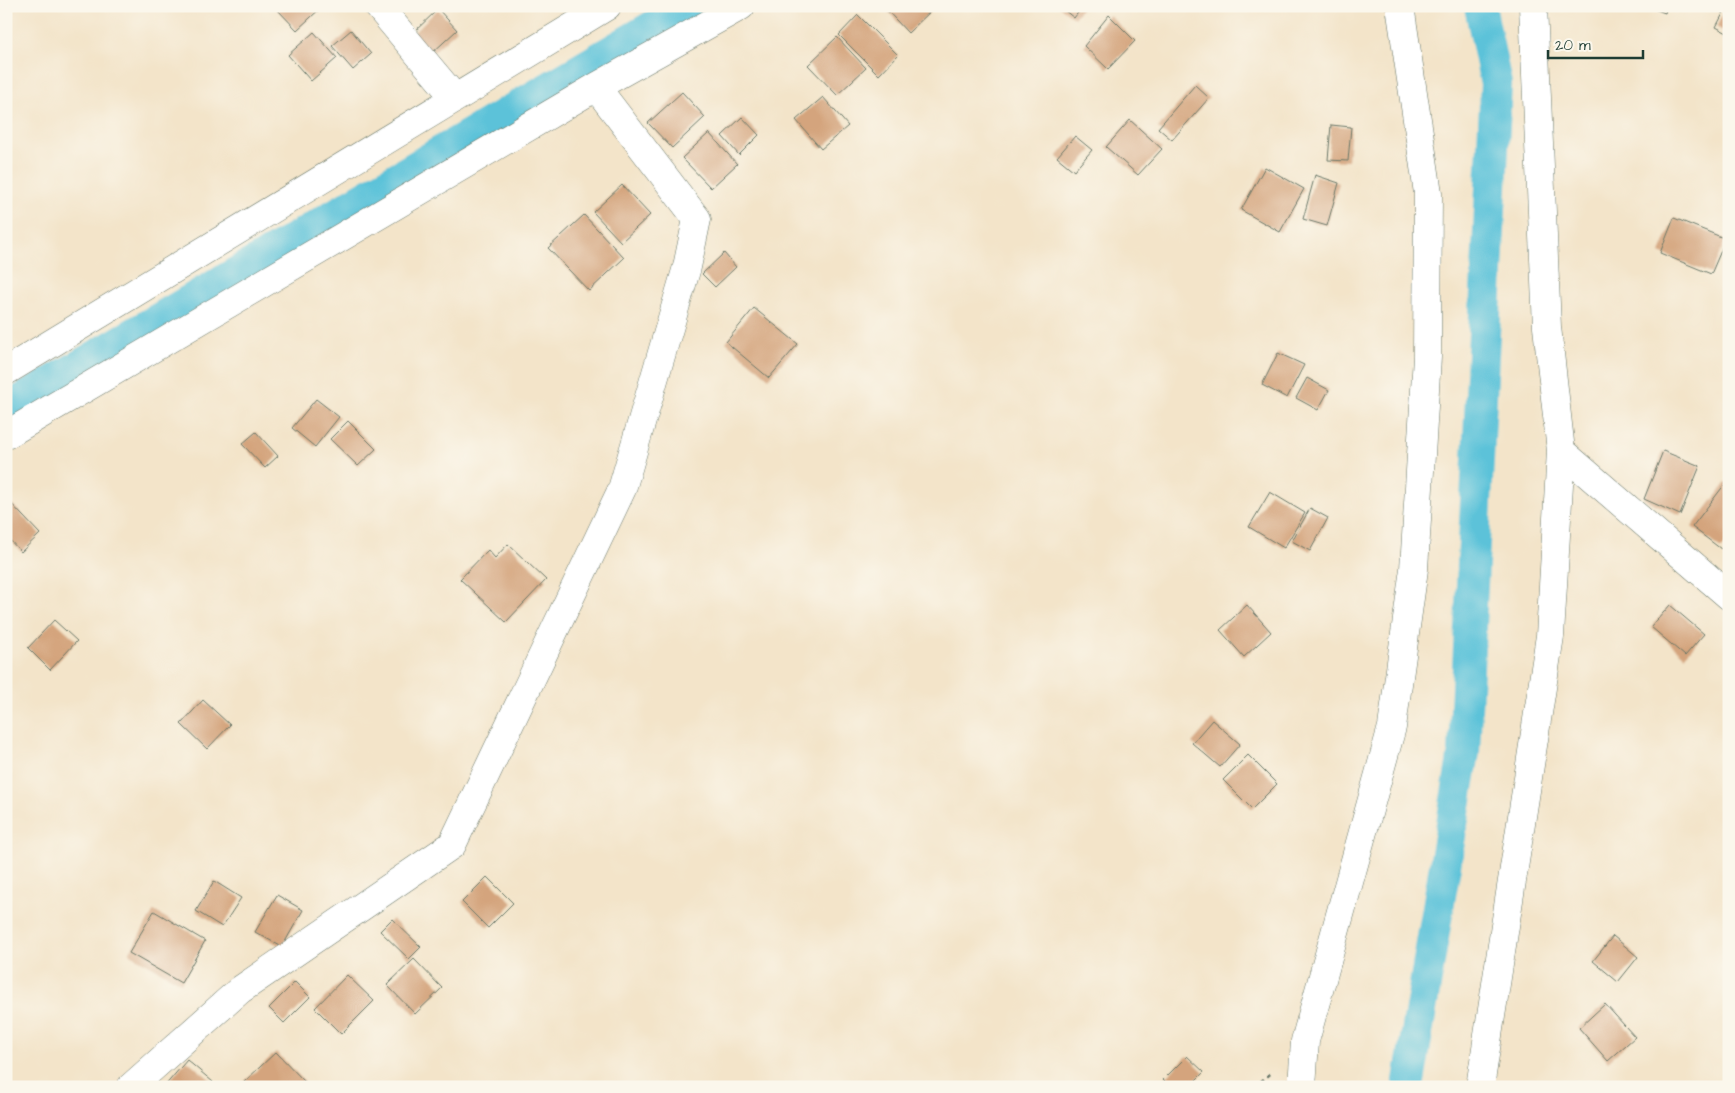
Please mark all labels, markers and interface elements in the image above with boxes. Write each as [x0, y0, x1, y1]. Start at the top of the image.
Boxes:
scale bar [1548, 28, 1642, 60]
text: 20 m [1555, 35, 1591, 56]

